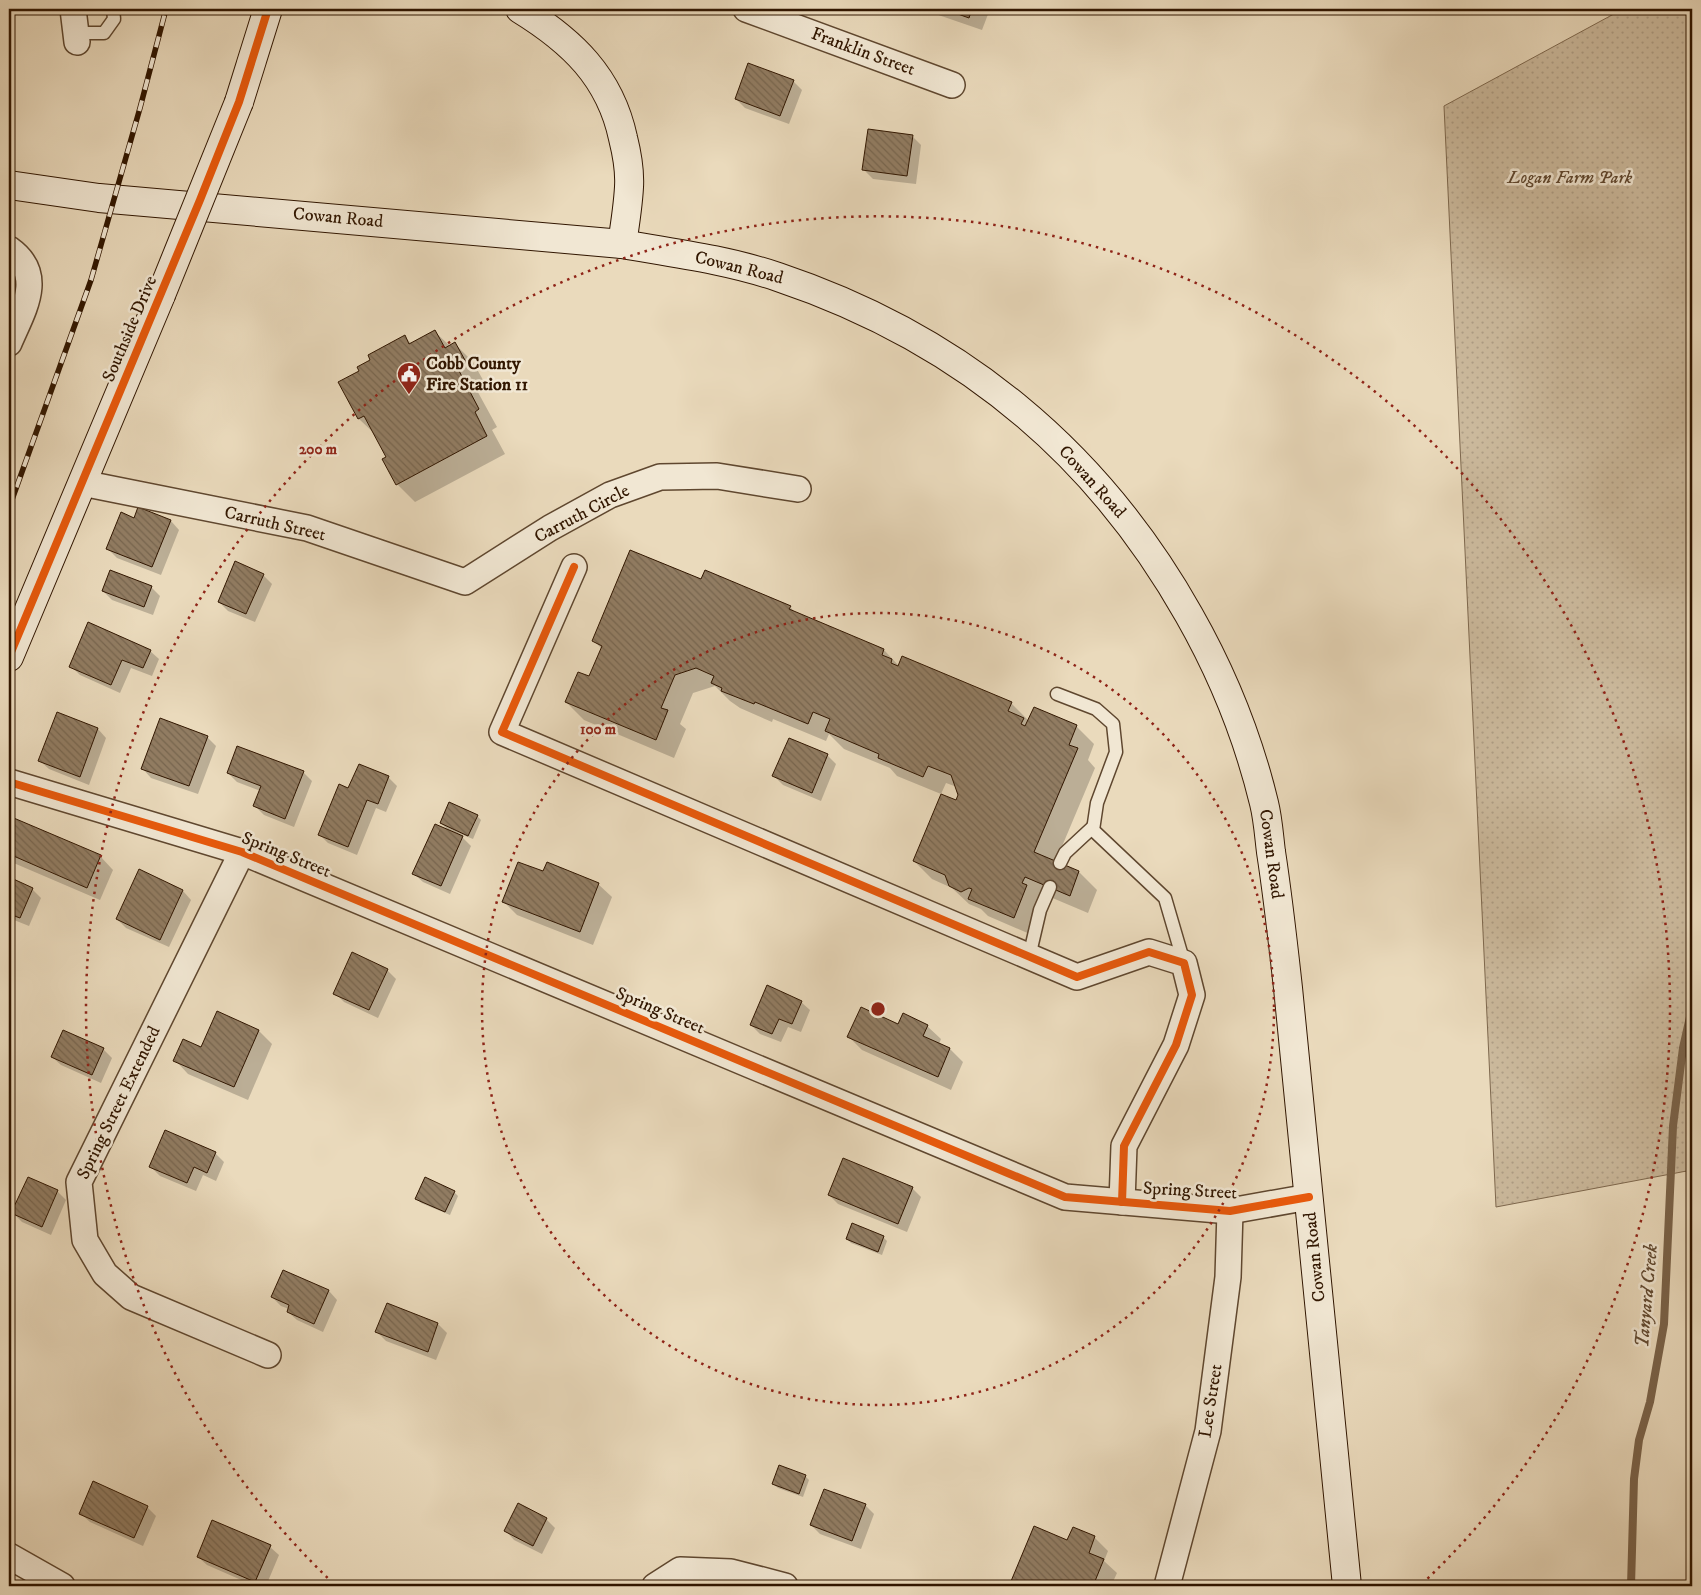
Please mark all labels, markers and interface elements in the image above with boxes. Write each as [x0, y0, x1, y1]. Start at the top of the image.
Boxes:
street label: Franklin Street [808, 23, 918, 81]
park label: Logan Farm Park [1507, 167, 1633, 189]
street label: Cowan Road [292, 203, 384, 233]
street label: Cowan Road [692, 246, 786, 290]
street label: Southside Drive [98, 273, 162, 385]
place label: Cobb County Fire Station 11 [426, 353, 529, 396]
public building icon: Cobb County Fire Station 11 [396, 361, 422, 395]
text: 200 m [299, 440, 338, 459]
street label: Cowan Road [1054, 441, 1130, 523]
street label: Carruth Circle [531, 480, 633, 548]
street label: Carruth Street [222, 502, 328, 546]
text: 100 m [580, 720, 617, 739]
street label: Cowan Road [1254, 808, 1288, 900]
street label: Spring Street [238, 827, 334, 883]
street label: Spring Street [612, 982, 708, 1040]
centre of rings [869, 1000, 887, 1018]
street label: Spring Street Extended [72, 1023, 166, 1183]
street label: Spring Street [1142, 1178, 1238, 1204]
street label: Cowan Road [1299, 1211, 1331, 1303]
water label: Tanyard Creek [1631, 1243, 1663, 1349]
street label: Lee Street [1194, 1362, 1228, 1439]

